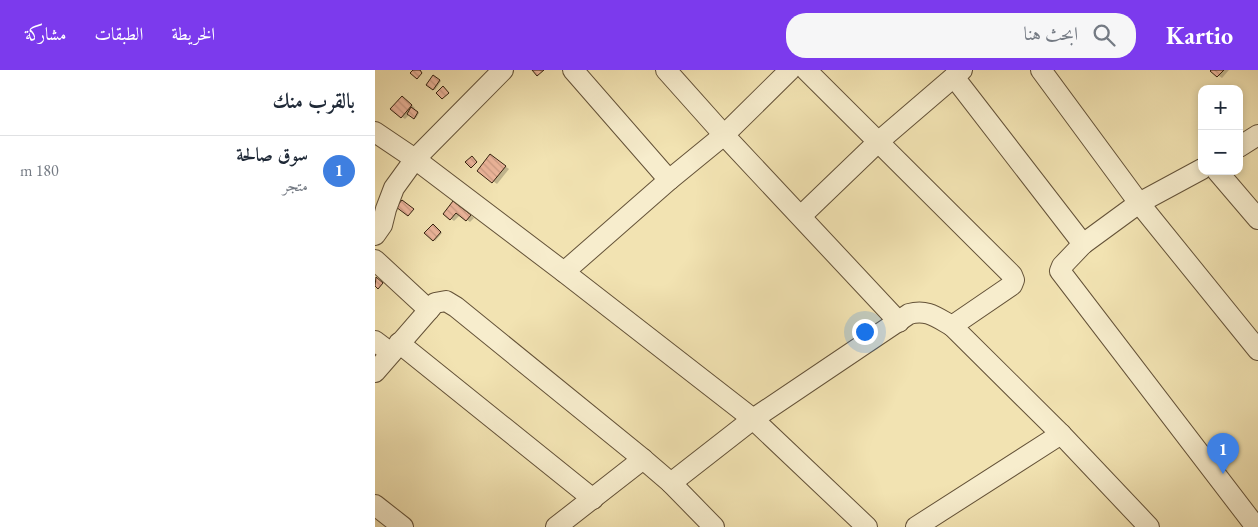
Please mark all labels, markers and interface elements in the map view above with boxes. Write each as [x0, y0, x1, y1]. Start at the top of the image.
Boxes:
search box [786, 13, 1136, 58]
text: Kartio [1166, 20, 1233, 51]
text: ابحث هنا [1024, 21, 1078, 46]
icon: search [1090, 21, 1118, 49]
text: مشاركة [25, 22, 66, 45]
text: الطبقات [94, 22, 143, 45]
text: الخريطة [171, 22, 215, 45]
map controls [1198, 85, 1243, 175]
button: + [1198, 85, 1243, 130]
text: بالقرب منك [272, 87, 355, 114]
button: − [1198, 130, 1243, 175]
text: سوق صالحة [236, 142, 308, 167]
text: 180 m [20, 160, 59, 181]
text: 1 [335, 160, 343, 181]
text: متجر [283, 175, 308, 196]
your location [852, 319, 878, 345]
pin: 1 [1207, 433, 1239, 474]

